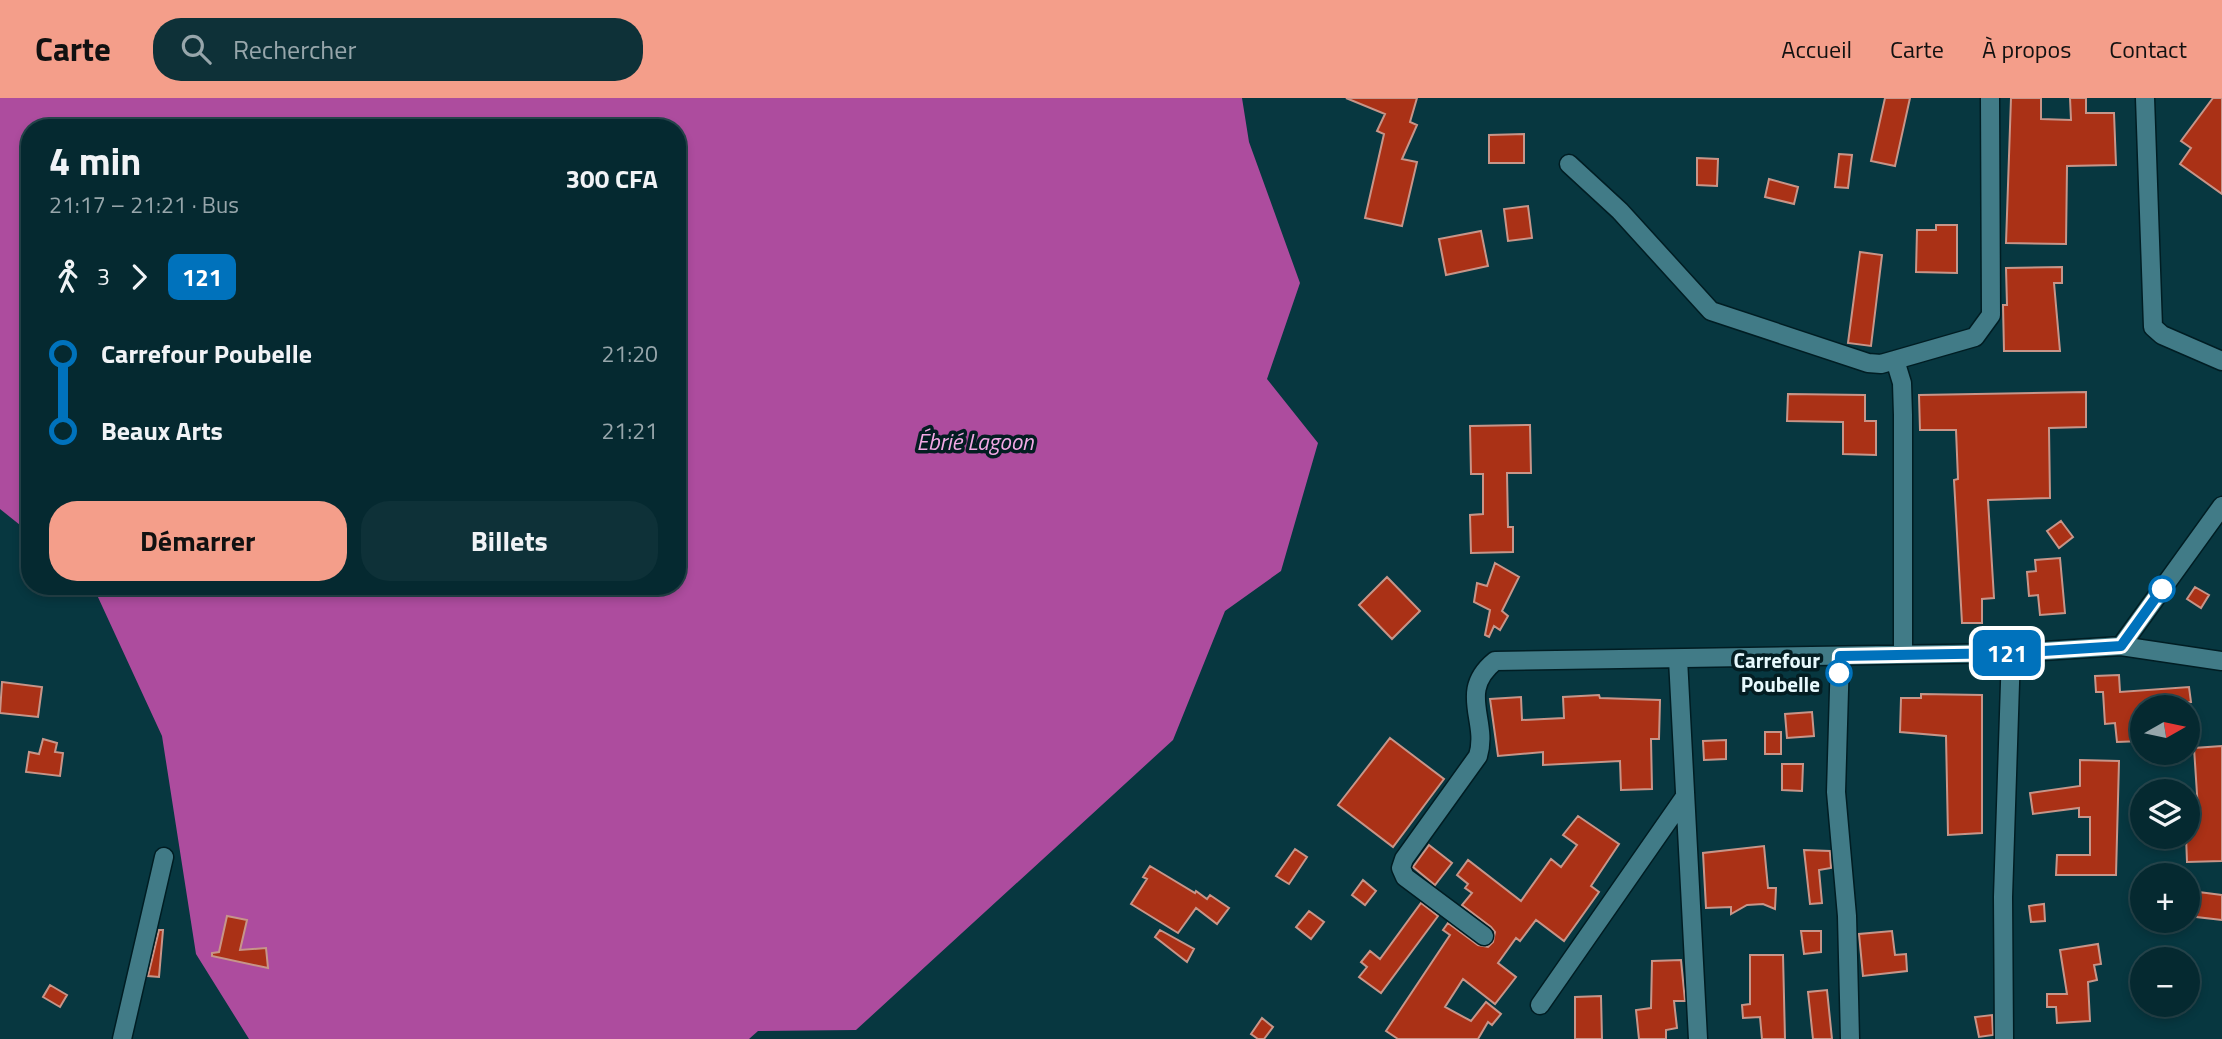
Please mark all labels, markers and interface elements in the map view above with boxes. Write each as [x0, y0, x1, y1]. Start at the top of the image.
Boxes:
search box [153, 18, 643, 81]
text: Carte [35, 24, 111, 74]
icon: search [177, 30, 215, 68]
text: Rechercher [233, 30, 356, 69]
text: Accueil [1781, 31, 1852, 67]
text: Carte [1890, 31, 1944, 67]
text: À propos [1982, 31, 2071, 67]
text: Contact [2109, 31, 2187, 67]
text: 4 min [49, 132, 141, 190]
text: 300 CFA [566, 159, 658, 198]
text: 21:17 – 21:21 · Bus [49, 187, 239, 222]
icon: walk [49, 258, 87, 296]
icon: forward [120, 258, 158, 296]
text: 3 [97, 259, 110, 294]
text: 121 [182, 259, 222, 295]
text: Carrefour Poubelle [101, 334, 312, 373]
text: 21:20 [601, 336, 658, 371]
text: Beaux Arts [101, 411, 223, 450]
text: 21:21 [601, 413, 658, 448]
water label: Ébrié Lagoon [917, 424, 1034, 459]
button: Démarrer [49, 501, 347, 581]
button: Billets [361, 501, 658, 581]
unlabelled marker [2149, 576, 2175, 602]
line badge: 121 [1967, 630, 2047, 676]
text: 121 [1987, 635, 2027, 671]
place label: Carrefour Poubelle [1734, 644, 1820, 700]
marker: Carrefour Poubelle [1826, 660, 1852, 686]
north arrow [2130, 695, 2200, 765]
map controls [2130, 695, 2200, 1017]
button: layers [2130, 779, 2200, 849]
button: + [2130, 863, 2200, 933]
button: − [2130, 947, 2200, 1017]

